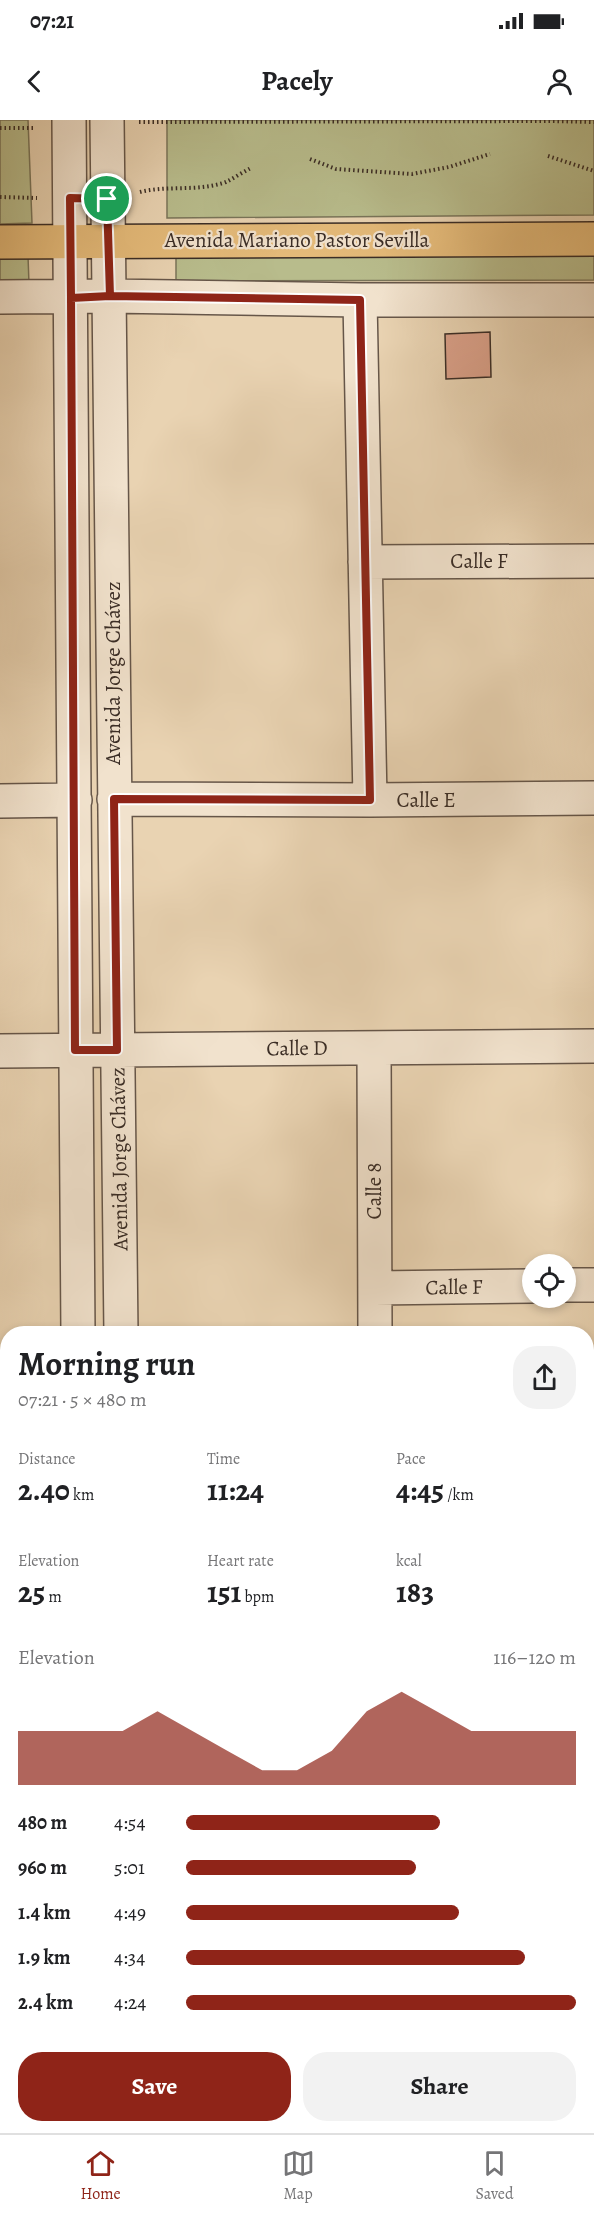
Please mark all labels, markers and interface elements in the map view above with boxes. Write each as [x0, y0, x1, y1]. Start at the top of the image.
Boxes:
text: 07:21 [30, 6, 74, 36]
text: Pacely [261, 63, 333, 99]
icon: back [18, 65, 51, 98]
icon: person [543, 65, 576, 98]
pin [81, 173, 132, 224]
icon: arrive [90, 182, 123, 215]
street label: Avenida Mariano Pastor Sevilla [164, 226, 429, 254]
street label: Calle F [450, 547, 508, 575]
street label: Avenida Jorge Chávez [99, 581, 127, 766]
street label: Calle E [396, 786, 456, 814]
street label: Calle D [266, 1033, 328, 1063]
street label: Avenida Jorge Chávez [103, 1067, 135, 1252]
street label: Calle 8 [360, 1163, 388, 1219]
map controls [522, 1254, 576, 1308]
button: locate [522, 1254, 576, 1308]
street label: Calle F [425, 1272, 483, 1301]
text: Morning run [18, 1341, 195, 1386]
button: share [513, 1346, 576, 1409]
text: 07:21 · 5 × 480 m [18, 1386, 147, 1413]
text: Distance [18, 1448, 75, 1470]
text: Time [207, 1448, 240, 1470]
text: Pace [396, 1448, 426, 1470]
text: 2.40 [18, 1470, 70, 1510]
text: 11:24 [207, 1470, 264, 1510]
text: 4:45 [396, 1470, 444, 1510]
text: km [70, 1484, 94, 1506]
text: /km [444, 1484, 474, 1506]
text: Elevation [18, 1550, 79, 1572]
text: Heart rate [207, 1550, 274, 1572]
text: kcal [396, 1550, 422, 1572]
text: 25 [18, 1572, 45, 1612]
text: 151 [207, 1572, 241, 1612]
text: 183 [396, 1572, 434, 1612]
text: m [45, 1586, 62, 1608]
text: bpm [241, 1586, 274, 1608]
text: Elevation [18, 1644, 95, 1671]
text: 116–120 m [493, 1644, 576, 1671]
text: 480 m [18, 1809, 67, 1836]
text: 4:54 [114, 1809, 145, 1836]
text: 960 m [18, 1854, 67, 1881]
text: 5:01 [114, 1854, 145, 1881]
text: 1.4 km [18, 1899, 71, 1926]
text: 4:49 [114, 1899, 146, 1926]
text: 1.9 km [18, 1944, 71, 1971]
text: 4:34 [114, 1944, 145, 1971]
text: 2.4 km [18, 1989, 73, 2016]
text: 4:24 [114, 1989, 146, 2016]
button: Save [18, 2052, 291, 2121]
button: Share [303, 2052, 576, 2121]
tab: Home [80, 2147, 121, 2205]
tab: Map [282, 2147, 315, 2205]
tab: Saved [476, 2147, 514, 2205]

